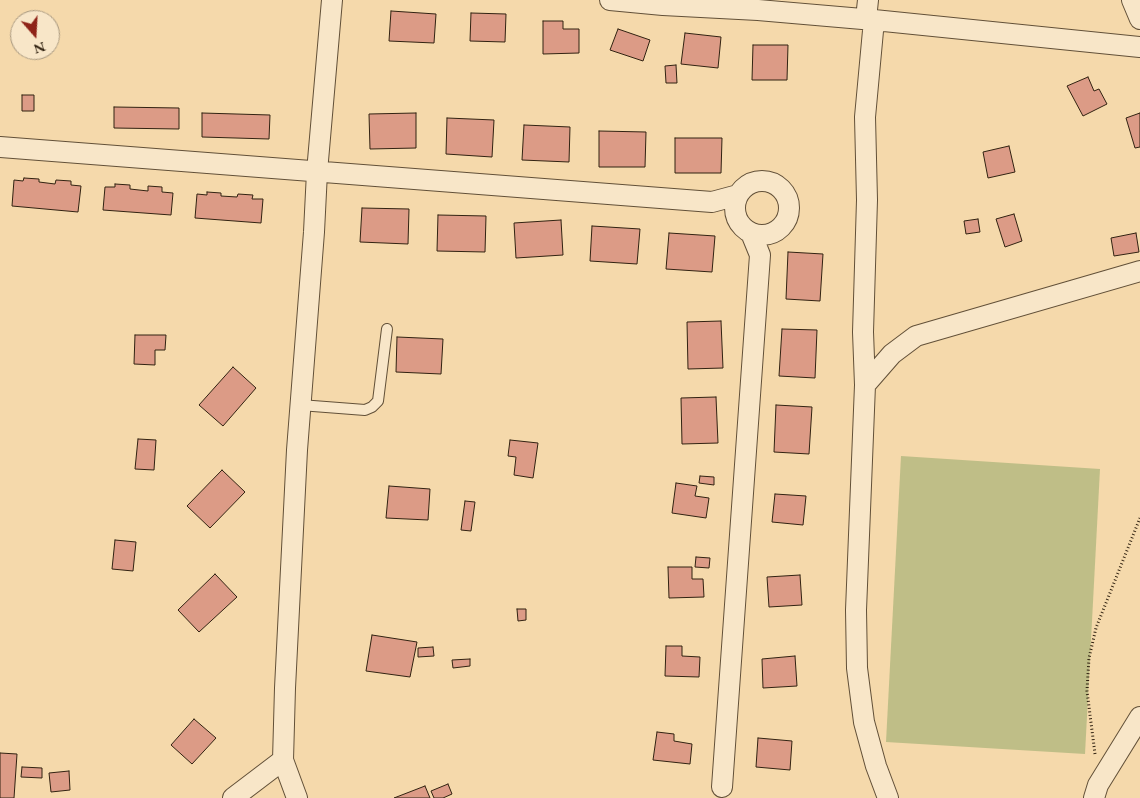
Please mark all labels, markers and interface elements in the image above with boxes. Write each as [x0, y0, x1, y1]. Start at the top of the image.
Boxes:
north arrow [10, 10, 60, 60]
text: N [31, 38, 48, 59]

